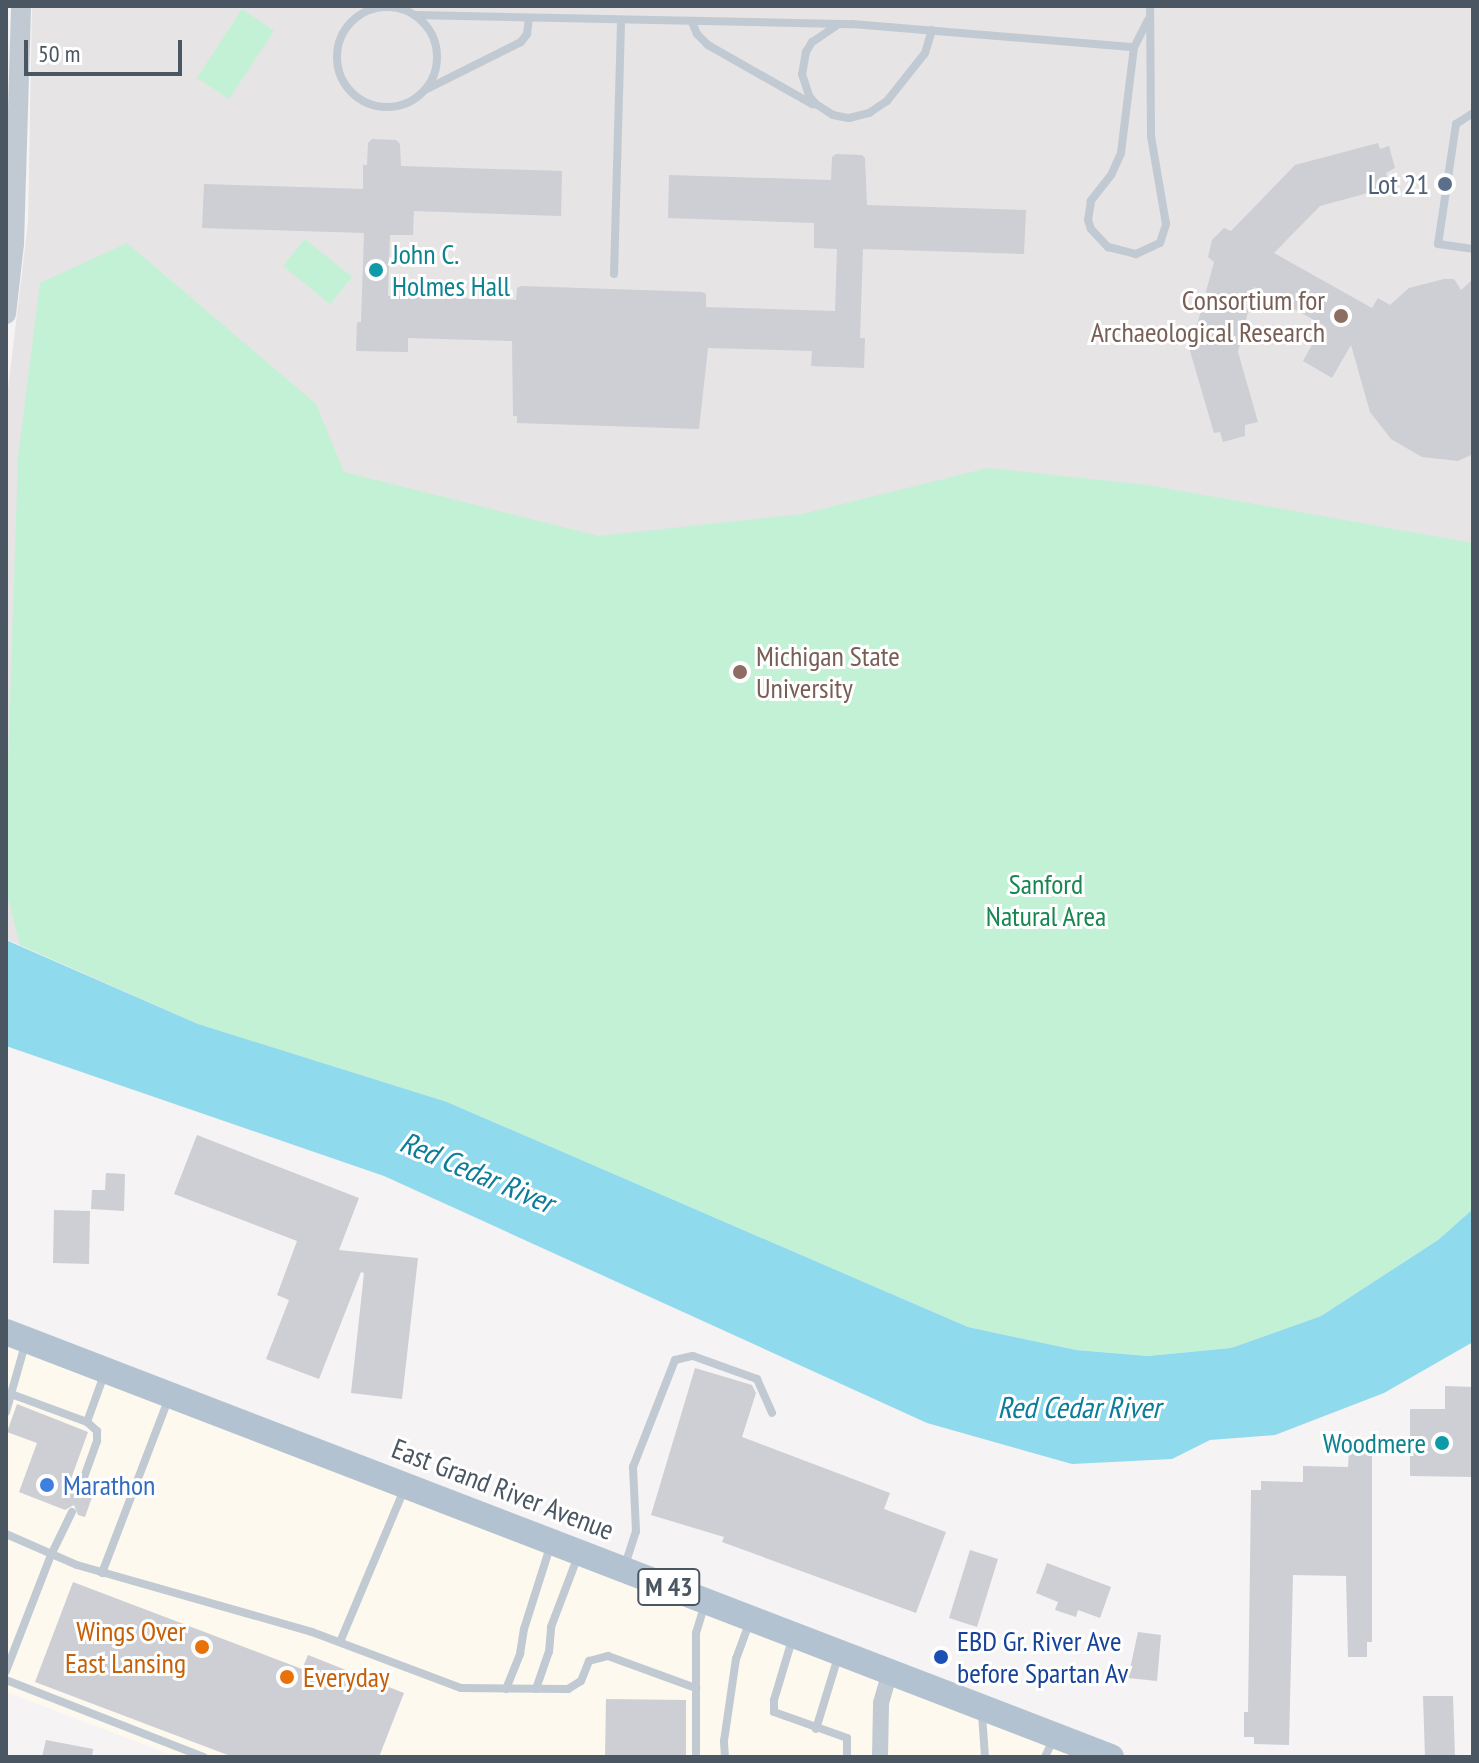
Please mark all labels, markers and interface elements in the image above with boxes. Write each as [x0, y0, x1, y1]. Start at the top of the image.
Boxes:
scale bar [28, 24, 186, 74]
text: 50 m [38, 38, 80, 69]
place label: Lot 21 [1368, 167, 1429, 201]
marker: Lot 21 [1436, 175, 1454, 193]
place label: John C. Holmes Hall [392, 237, 510, 303]
marker: John C. Holmes Hall [367, 261, 385, 279]
place label: Consortium for Archaeological Research [1091, 283, 1325, 349]
marker: Consortium for Archaeological Research [1332, 307, 1350, 325]
place label: Michigan State University [756, 639, 900, 705]
marker: Michigan State University [731, 663, 749, 681]
park label: Sanford Natural Area [985, 867, 1107, 933]
water label: Red Cedar River [395, 1124, 559, 1220]
water label: Red Cedar River [998, 1389, 1160, 1425]
place label: Woodmere [1323, 1426, 1426, 1460]
street label: East Grand River Avenue [387, 1431, 619, 1547]
marker: Woodmere [1433, 1434, 1451, 1452]
place label: Marathon [63, 1468, 155, 1502]
marker: Marathon [38, 1476, 56, 1494]
road number: M 43 [637, 1565, 701, 1609]
place label: Wings Over East Lansing [65, 1614, 186, 1680]
place label: EBD Gr. River Ave before Spartan Av [957, 1624, 1129, 1690]
marker: Wings Over East Lansing [193, 1638, 211, 1656]
marker: EBD Gr. River Ave before Spartan Av [932, 1648, 950, 1666]
place label: Everyday [303, 1660, 389, 1694]
marker: Everyday [278, 1668, 296, 1686]

